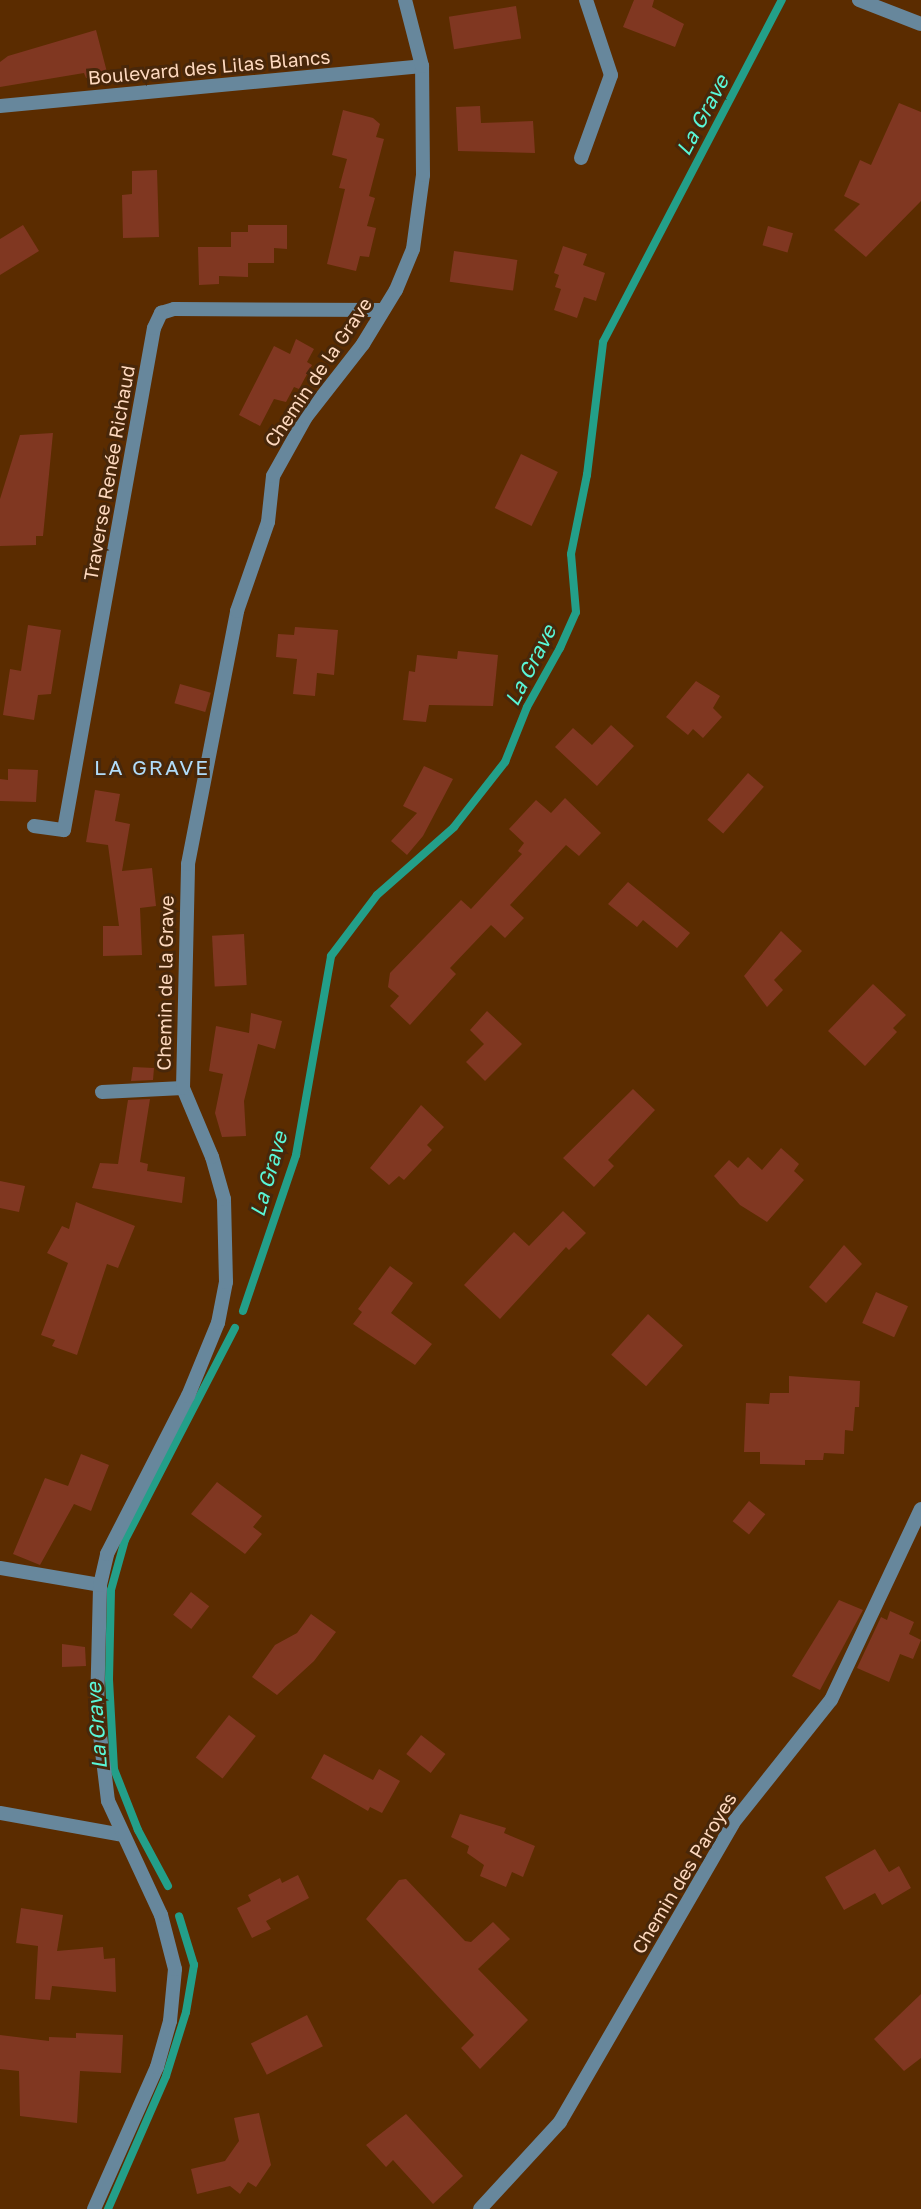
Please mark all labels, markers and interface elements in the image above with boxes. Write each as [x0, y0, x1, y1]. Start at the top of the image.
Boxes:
street label: Boulevard des Lilas Blancs [87, 45, 331, 89]
water label: La Grave [670, 71, 734, 159]
street label: Chemin de la Grave [260, 293, 376, 451]
street label: Traverse Renée Richaud [79, 363, 139, 583]
water label: La Grave [499, 621, 561, 709]
district label: LA GRAVE [95, 754, 209, 780]
street label: Chemin de la Grave [152, 895, 178, 1071]
water label: La Grave [244, 1129, 292, 1219]
water label: La Grave [80, 1682, 112, 1770]
street label: Chemin des Paroyes [627, 1788, 741, 1958]

